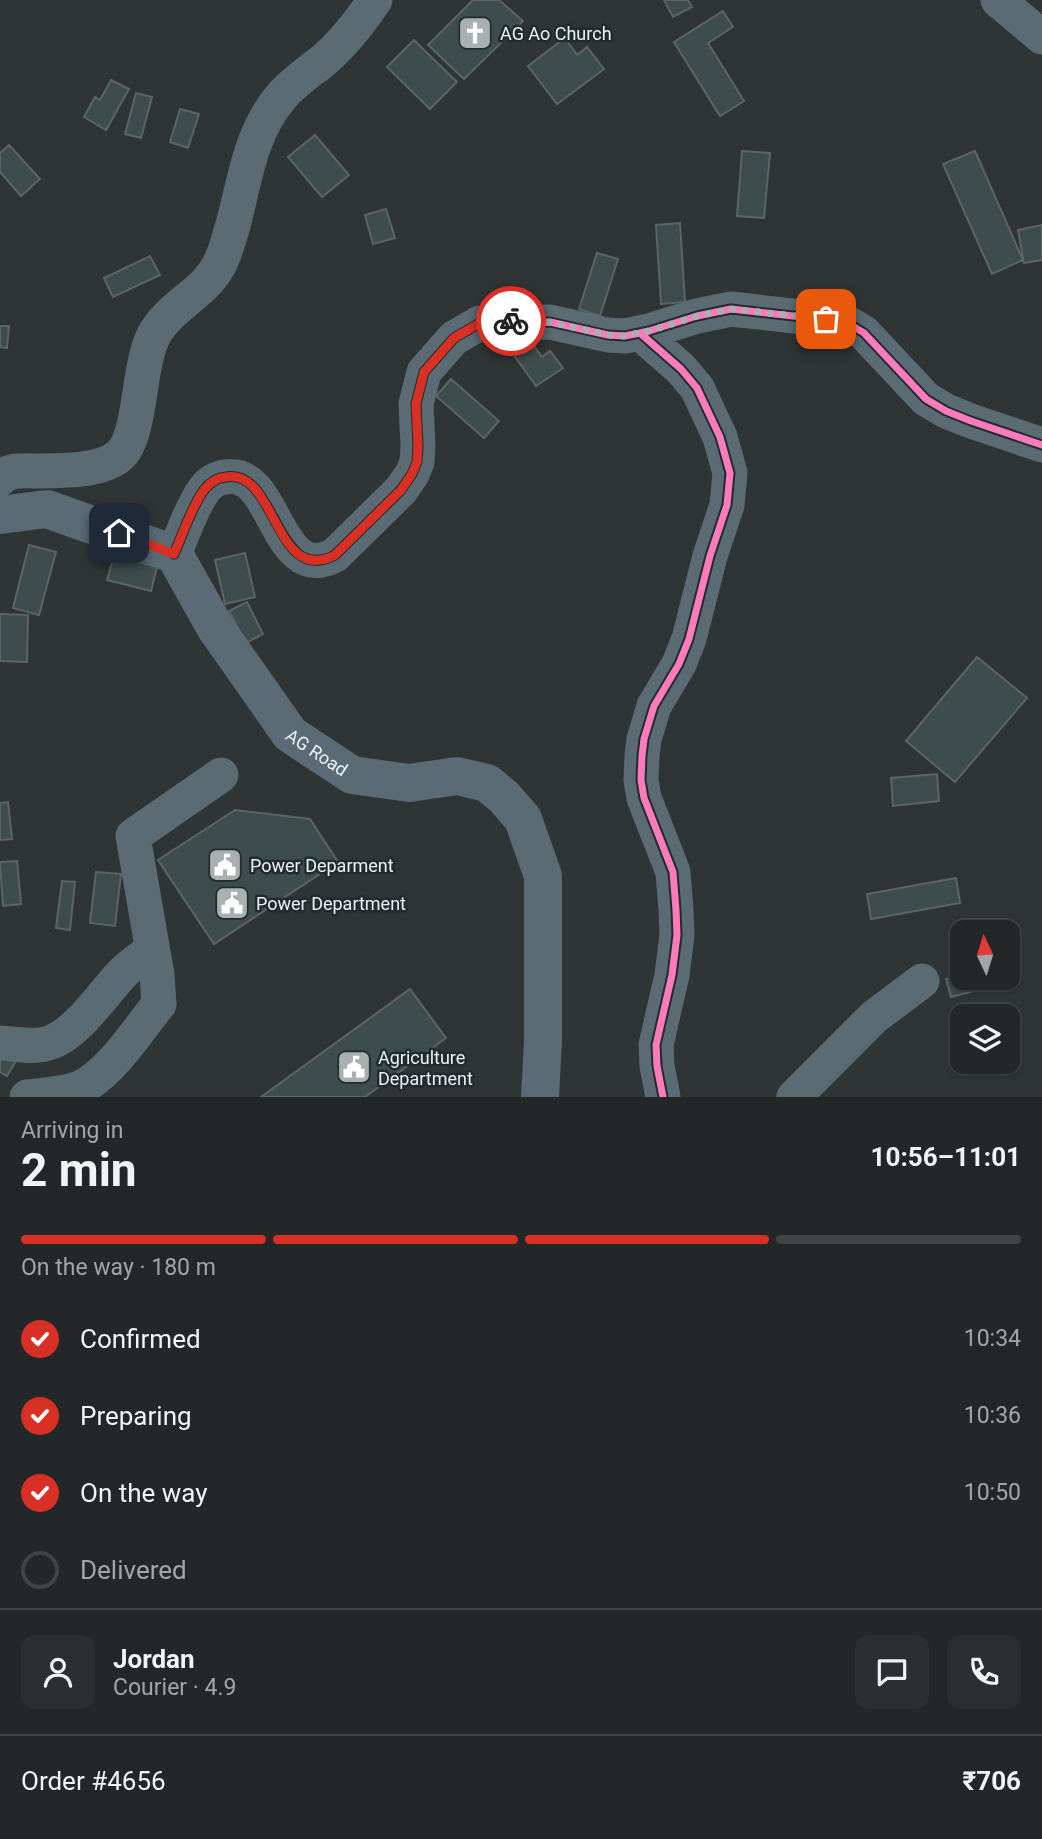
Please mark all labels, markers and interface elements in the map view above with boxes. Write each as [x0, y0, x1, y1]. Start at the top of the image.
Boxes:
church icon: AG Ao Church [456, 14, 494, 52]
place label: AG Ao Church [500, 23, 612, 44]
courier [476, 286, 546, 356]
pin [796, 289, 856, 349]
icon: bag [807, 300, 845, 338]
icon: bike [492, 302, 530, 340]
pin [89, 503, 149, 563]
icon: home [100, 514, 138, 552]
street label: AG Road [282, 724, 352, 780]
public building icon: Power Deparment [206, 846, 244, 884]
place label: Power Deparment [250, 855, 394, 876]
public building icon: Power Department [213, 884, 251, 922]
place label: Power Department [256, 893, 406, 914]
north arrow [950, 920, 1020, 990]
map controls [950, 920, 1020, 1074]
button: layers [950, 1004, 1020, 1074]
place label: Agriculture Department [378, 1047, 473, 1089]
public building icon: Agriculture Department [335, 1048, 373, 1086]
text: Arriving in [21, 1117, 124, 1144]
text: 10:56–11:01 [871, 1142, 1021, 1172]
text: 2 min [21, 1143, 137, 1197]
text: On the way · 180 m [21, 1254, 216, 1281]
icon: check [21, 1320, 59, 1358]
text: Confirmed [80, 1324, 201, 1354]
text: 10:34 [964, 1325, 1021, 1352]
icon: check [21, 1397, 59, 1435]
text: Preparing [80, 1401, 192, 1431]
text: 10:36 [964, 1402, 1021, 1429]
icon: check [21, 1474, 59, 1512]
text: On the way [80, 1478, 208, 1508]
text: 10:50 [964, 1479, 1021, 1506]
text: Delivered [80, 1555, 187, 1585]
button: person [21, 1635, 95, 1709]
button: chat [855, 1635, 929, 1709]
button: phone [947, 1635, 1021, 1709]
text: Jordan [113, 1644, 195, 1674]
text: Courier · 4.9 [113, 1674, 236, 1701]
text: Order #4656 [21, 1766, 166, 1796]
text: ₹706 [963, 1766, 1021, 1796]

